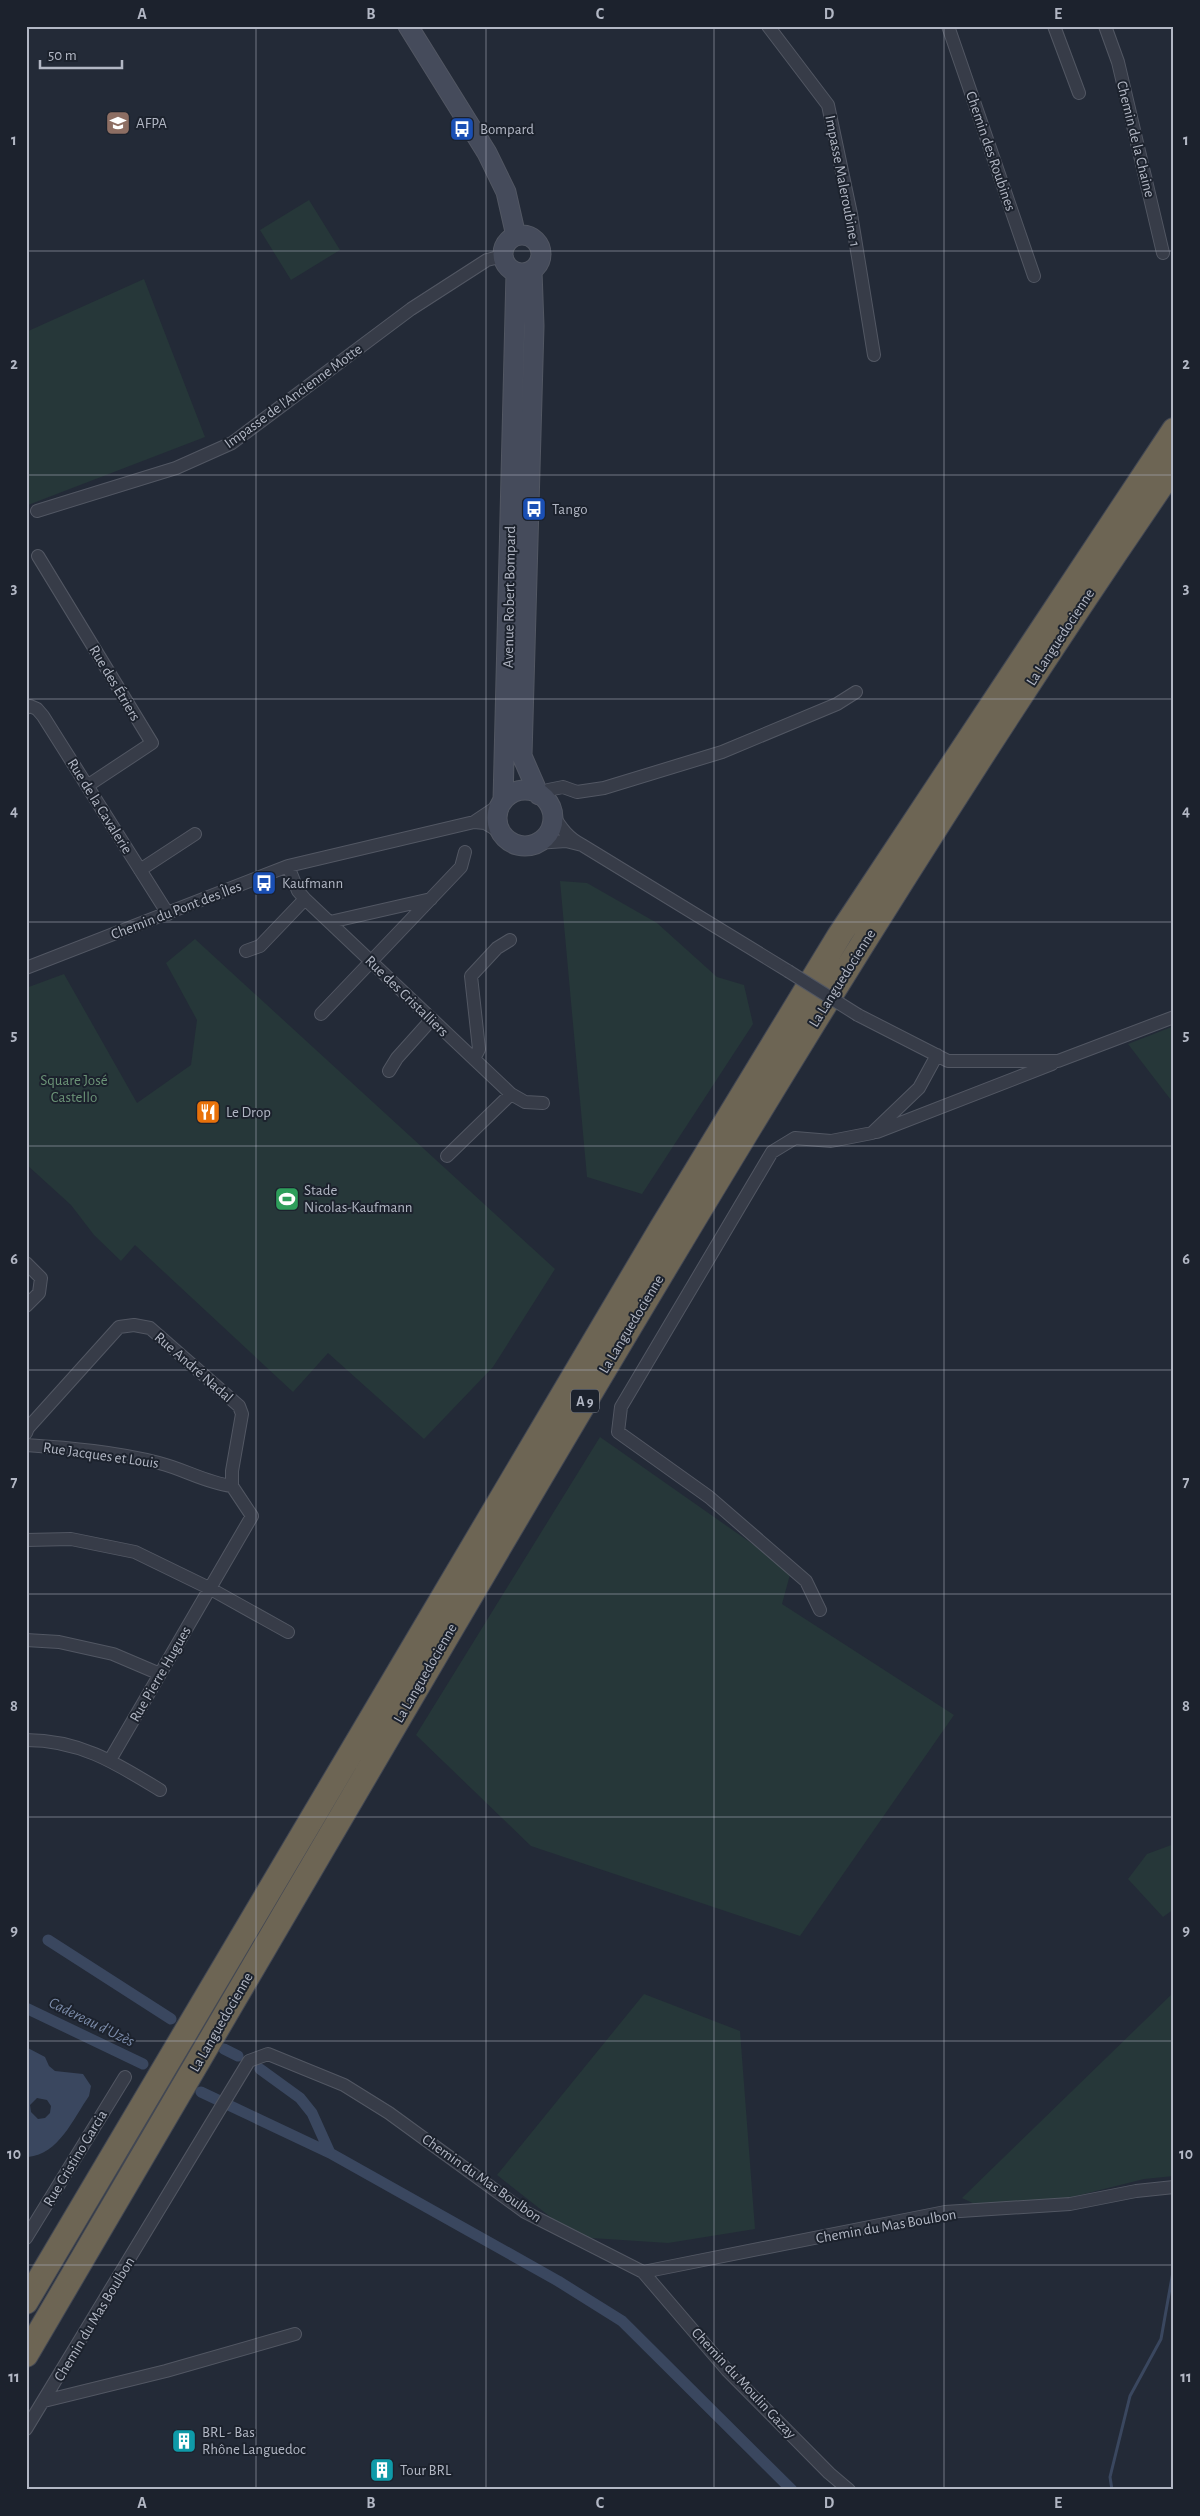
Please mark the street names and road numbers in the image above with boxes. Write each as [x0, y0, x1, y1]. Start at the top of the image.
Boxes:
street label: Chemin de la Chaine [1114, 79, 1157, 199]
street label: Chemin des Roubines [963, 89, 1018, 213]
street label: Impasse Maleroubine 1 [822, 114, 863, 248]
street label: Impasse de l'Ancienne Motte [222, 342, 365, 451]
street label: Avenue Robert Bompard [501, 526, 518, 668]
street label: La Languedocienne [1024, 586, 1097, 688]
street label: Rue des Étriers [86, 642, 145, 724]
street label: Rue de la Cavalerie [64, 756, 135, 856]
street label: Chemin du Pont des Îles [108, 878, 244, 942]
street label: La Languedocienne [806, 927, 878, 1030]
street label: Rue des Cristalliers [362, 953, 451, 1040]
street label: La Languedocienne [596, 1272, 667, 1376]
street label: Rue André Nadal [152, 1329, 236, 1405]
road number: A 9 [571, 1390, 599, 1412]
street label: Rue Jacques et Louis [42, 1440, 160, 1471]
street label: La Languedocienne [391, 1621, 460, 1725]
street label: Rue Pierre Hugues [127, 1624, 194, 1725]
street label: La Languedocienne [187, 1970, 256, 2074]
street label: Rue Cristino Garcia [41, 2107, 110, 2209]
street label: Chemin du Mas Boulbon [419, 2131, 544, 2225]
street label: Chemin du Mas Boulbon [815, 2207, 957, 2246]
street label: Chemin du Mas Boulbon [51, 2254, 137, 2384]
street label: Chemin du Moulin Gazay [689, 2325, 799, 2442]

